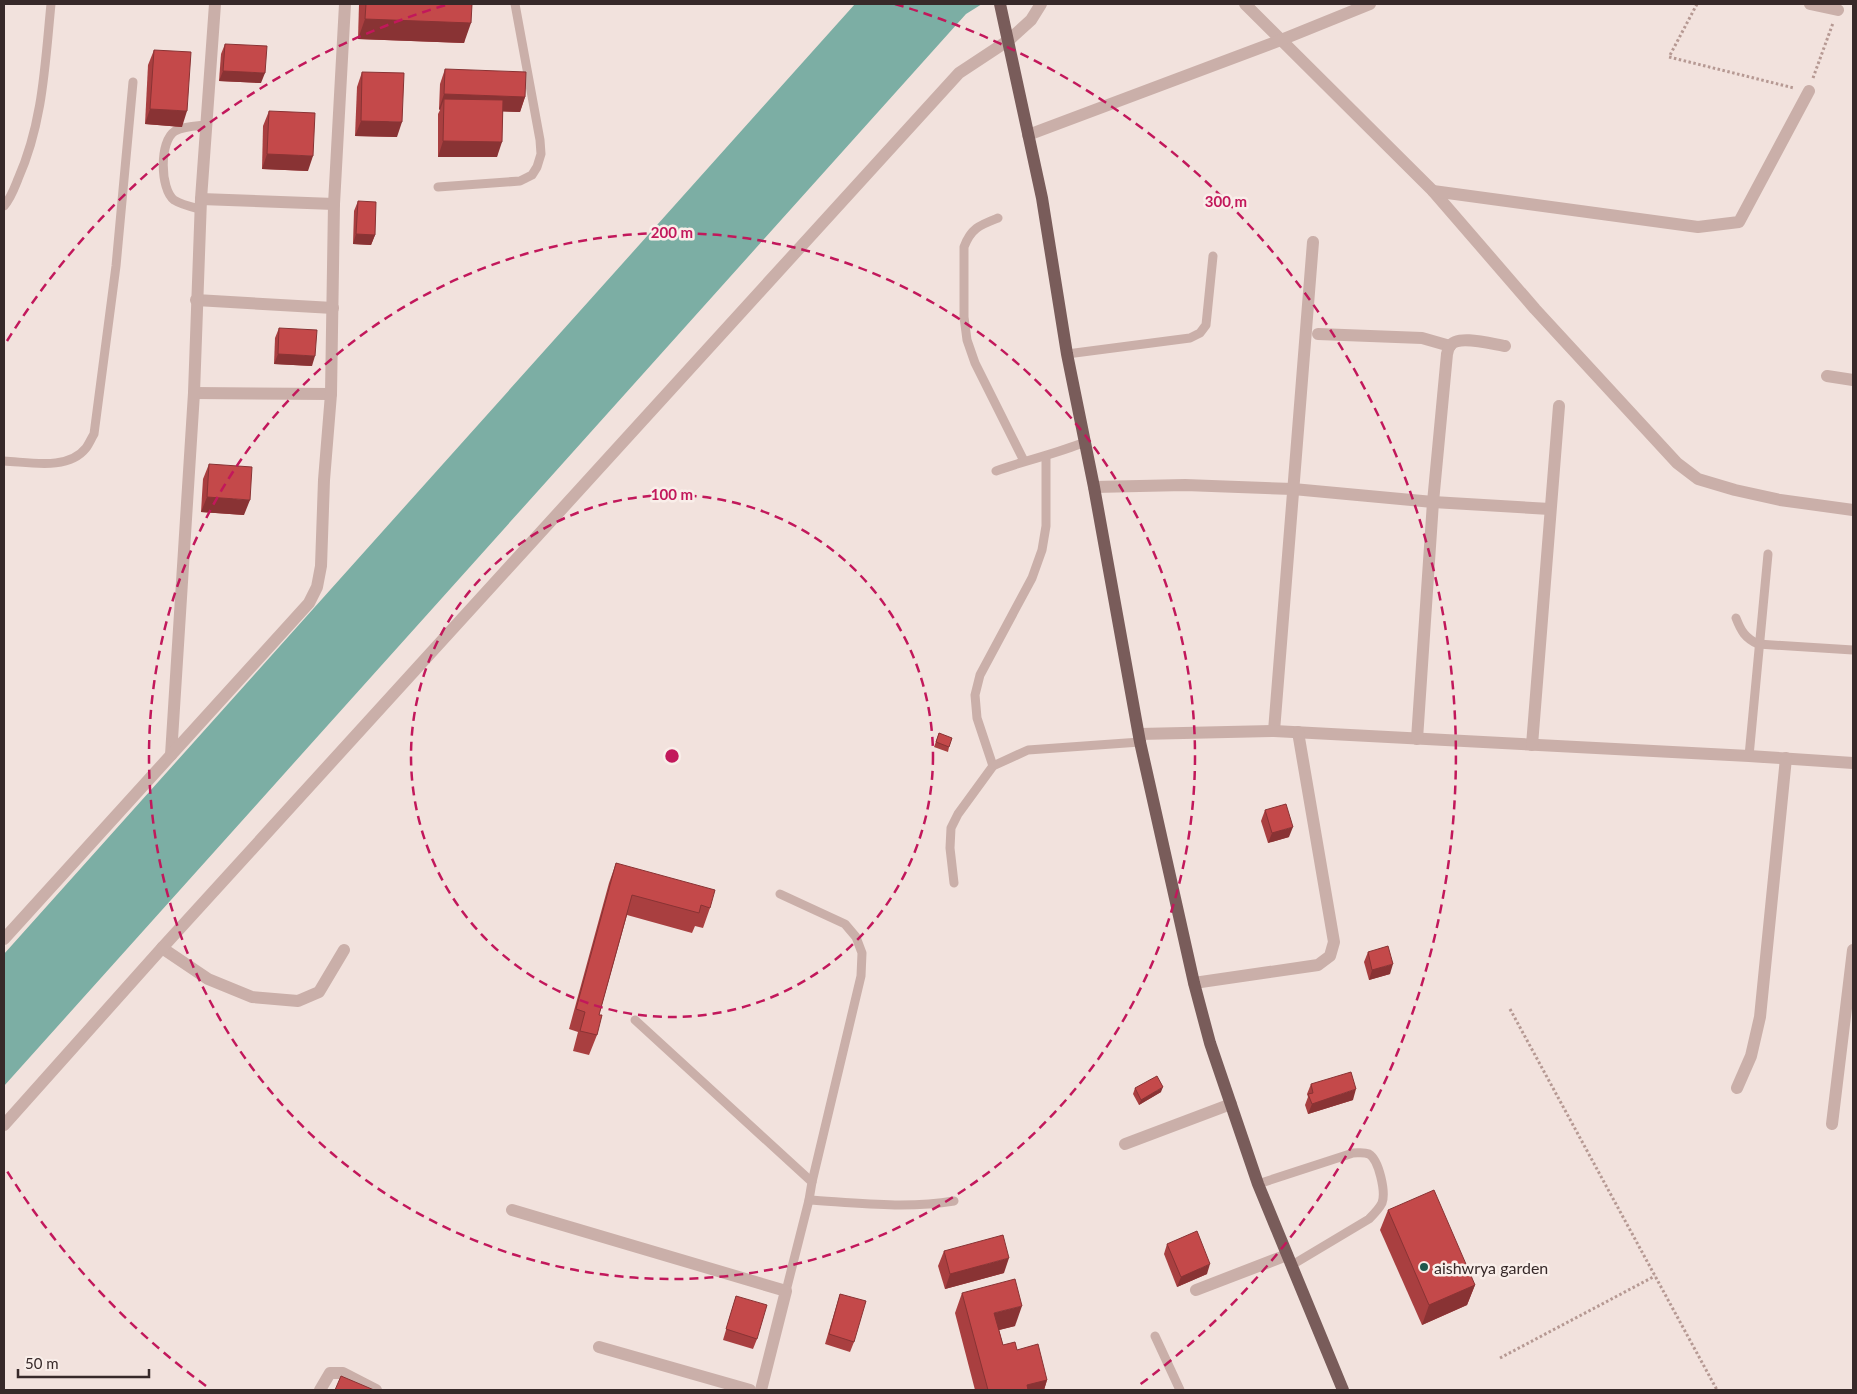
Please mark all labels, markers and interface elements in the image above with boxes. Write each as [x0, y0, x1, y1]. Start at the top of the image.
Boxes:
text: 300 m [1205, 192, 1247, 210]
text: 200 m [651, 223, 693, 241]
text: 100 m [651, 485, 693, 503]
centre of rings [663, 747, 681, 765]
place label: aishwrya garden [1434, 1258, 1548, 1277]
marker: aishwrya garden [1418, 1261, 1430, 1273]
scale bar [18, 1346, 149, 1378]
text: 50 m [25, 1354, 59, 1372]

